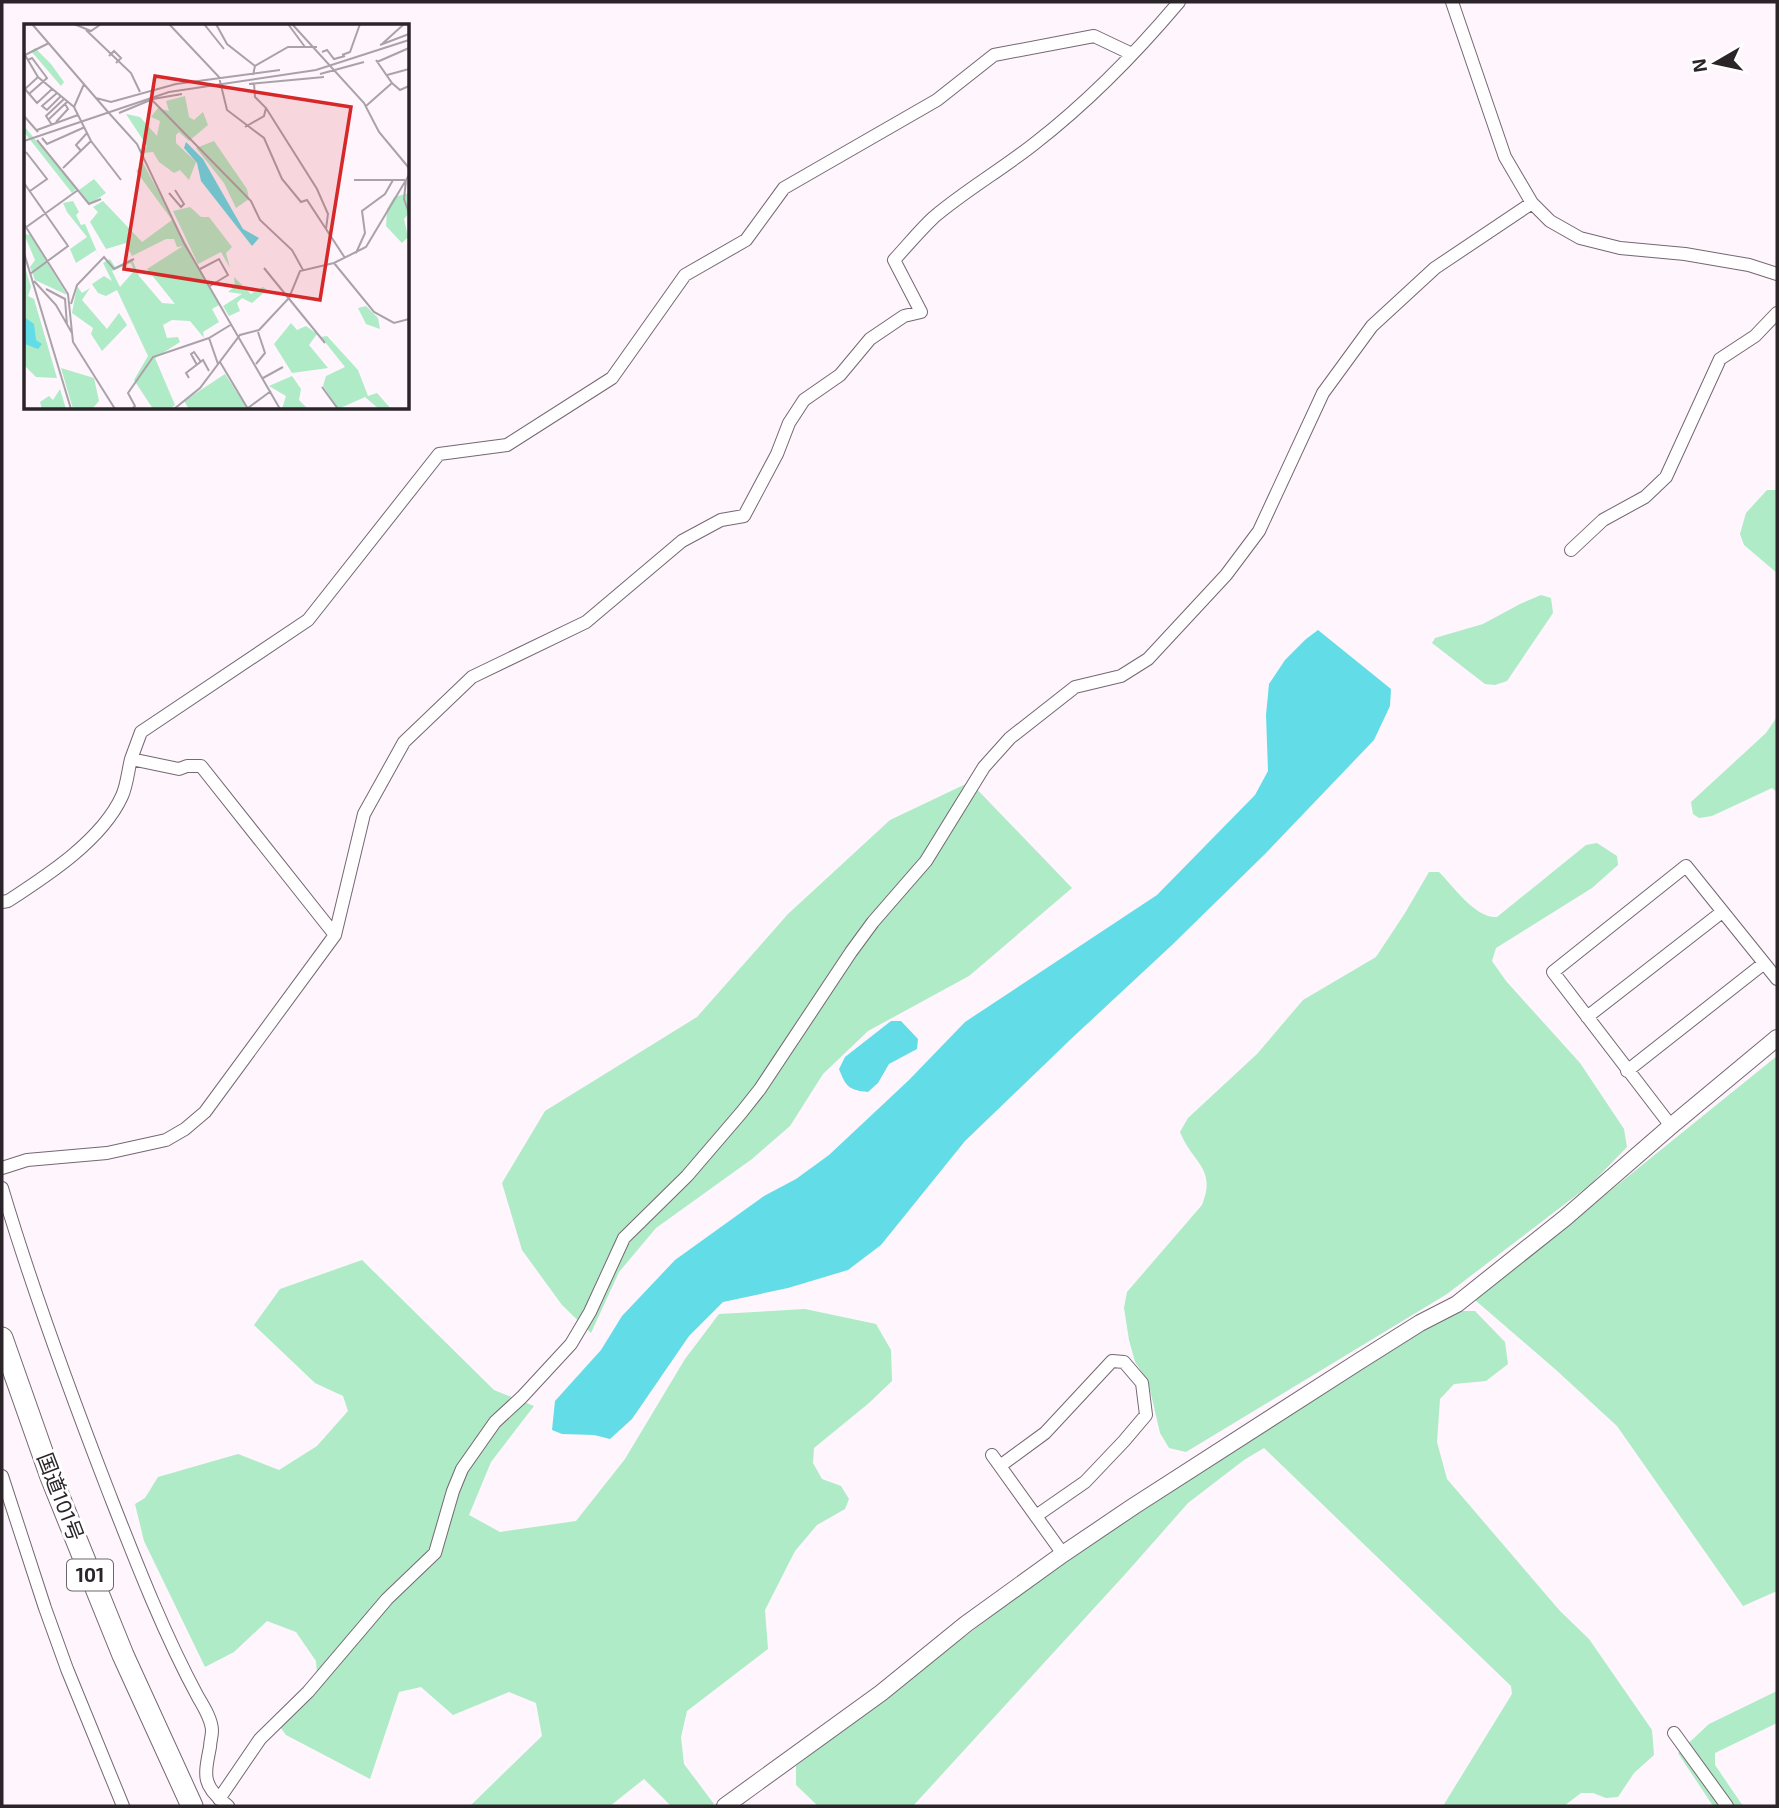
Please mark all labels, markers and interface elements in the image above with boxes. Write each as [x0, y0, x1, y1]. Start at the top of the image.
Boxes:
inset map [24, 24, 410, 410]
north arrow [1681, 28, 1751, 98]
text: N [1686, 57, 1711, 74]
street label: 国道101号 [33, 1449, 90, 1544]
road number: 101 [67, 1560, 113, 1590]

